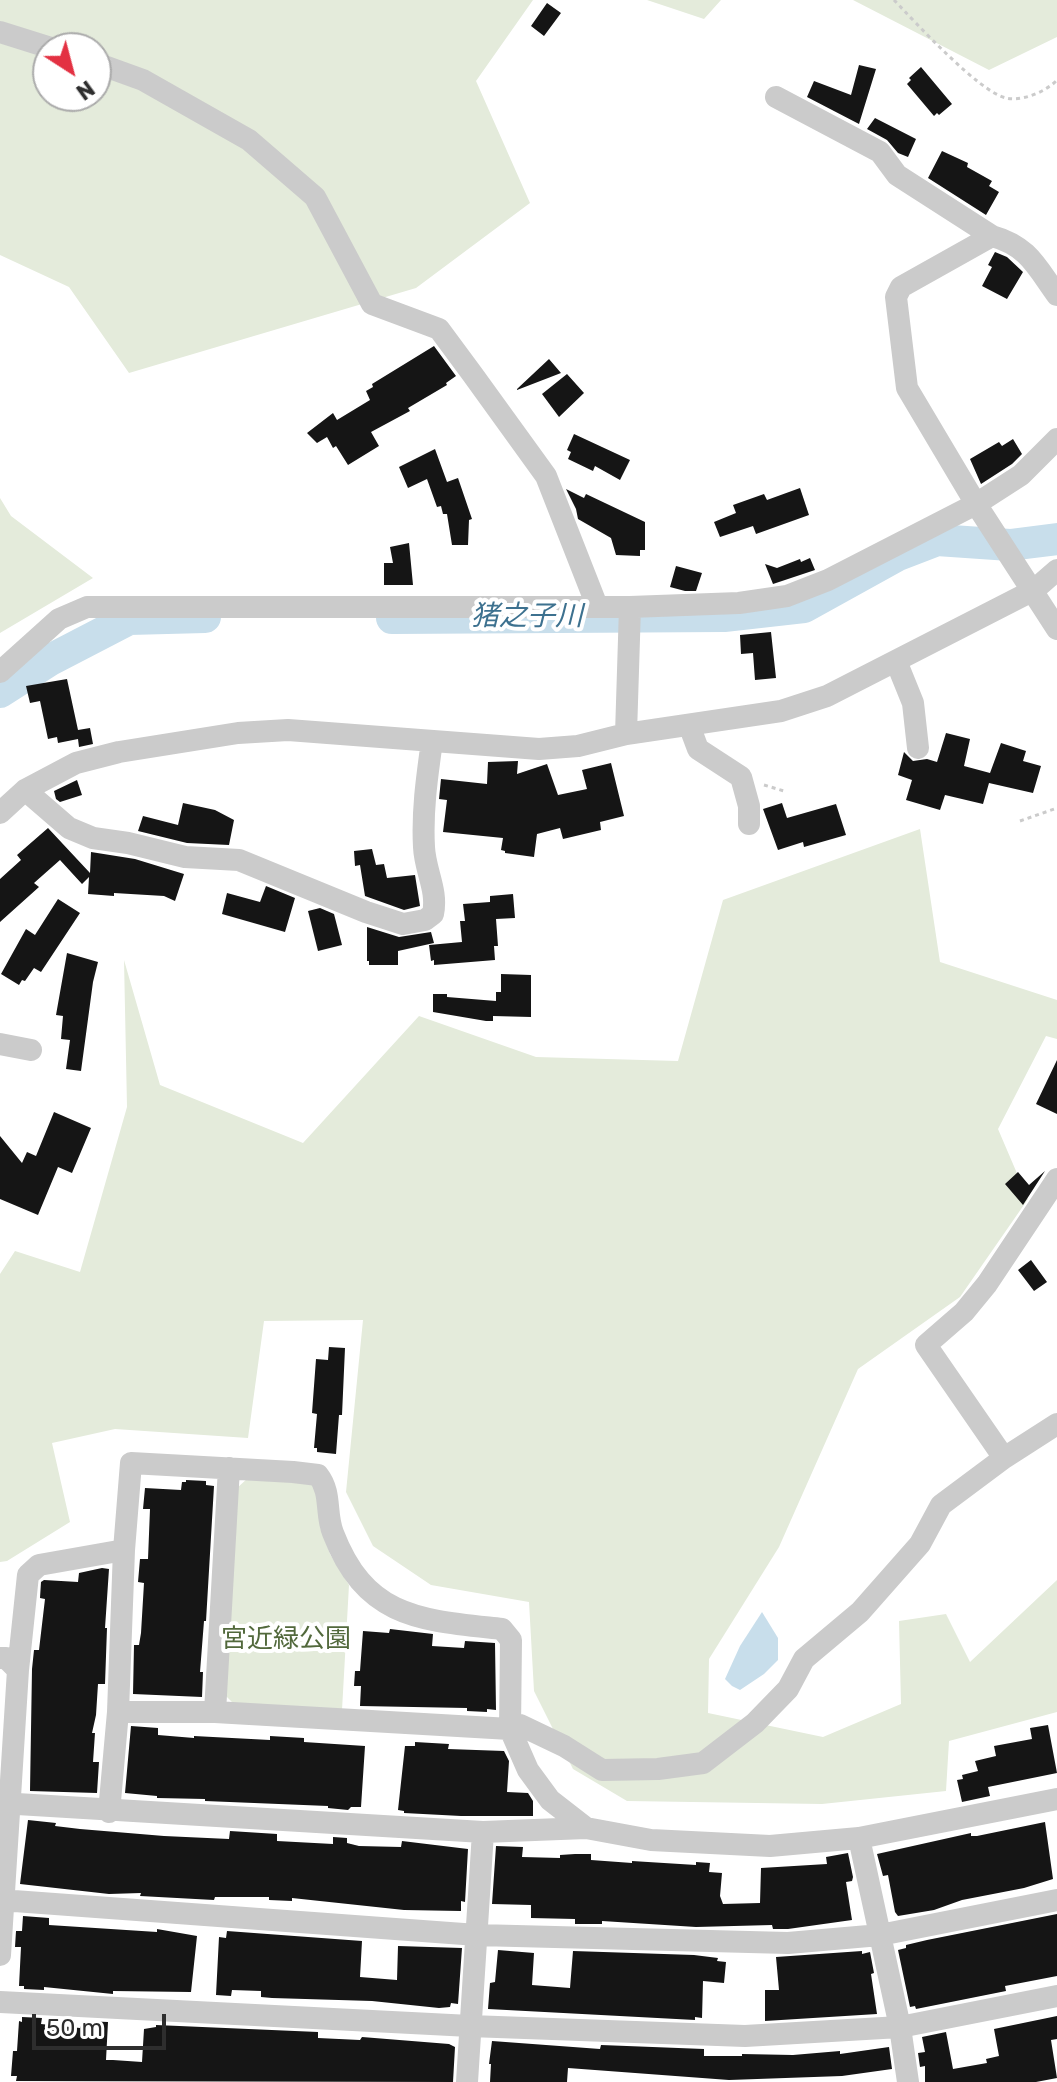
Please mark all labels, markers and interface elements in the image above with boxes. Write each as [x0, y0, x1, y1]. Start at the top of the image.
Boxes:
north arrow [32, 32, 112, 112]
text: N [71, 75, 100, 106]
water label: 猪之子川 [471, 600, 583, 634]
park label: 宮近緑公園 [221, 1623, 351, 1655]
scale bar [36, 1998, 170, 2048]
text: 50 m [46, 2014, 103, 2042]

